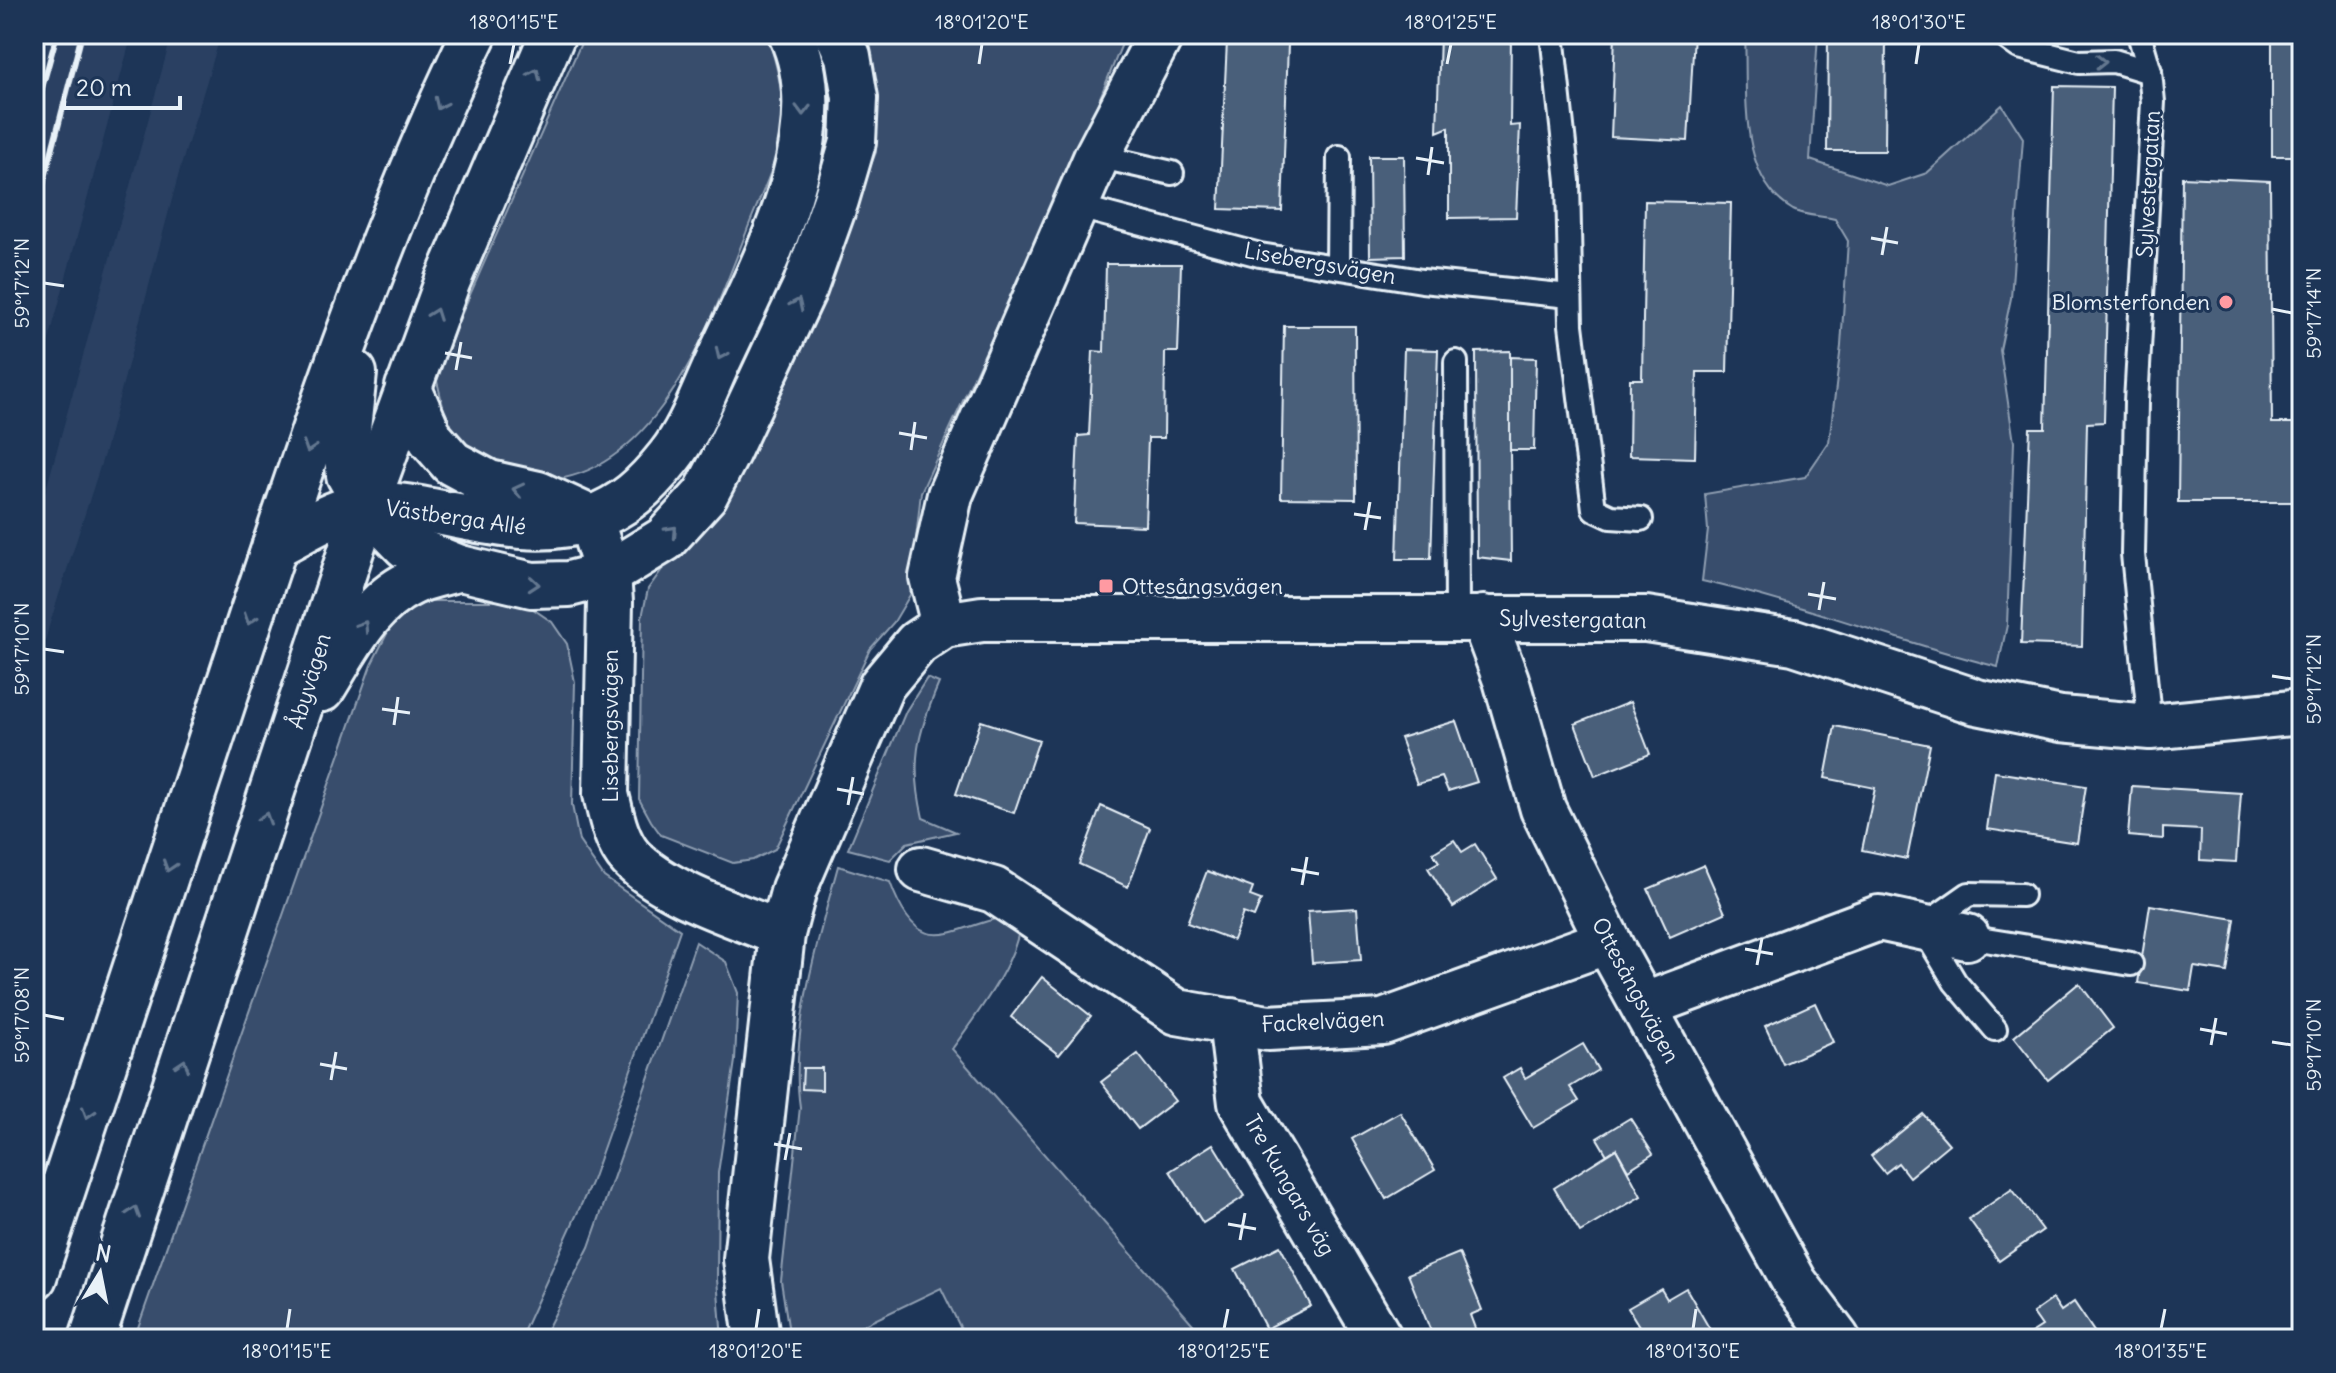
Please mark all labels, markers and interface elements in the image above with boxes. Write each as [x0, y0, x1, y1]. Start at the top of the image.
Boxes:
text: 18°01'15"E [469, 9, 559, 34]
text: 18°01'20"E [935, 9, 1029, 34]
text: 18°01'25"E [1405, 9, 1497, 34]
text: 18°01'30"E [1872, 9, 1966, 34]
one-way arrow [2095, 53, 2108, 71]
scale bar [64, 60, 180, 110]
one-way arrow [526, 68, 542, 82]
text: 20 m [76, 72, 132, 102]
one-way arrow [434, 96, 450, 111]
one-way arrow [794, 104, 812, 117]
street label: Sylvestergatan [2130, 110, 2166, 258]
street label: Lisebergsvägen [1242, 236, 1398, 290]
text: 59°17'12"N [9, 238, 34, 328]
text: 59°17'14"N [2301, 267, 2326, 359]
place label: Blomsterfonden [2052, 288, 2210, 316]
marker: Blomsterfonden [2217, 293, 2235, 311]
one-way arrow [787, 298, 803, 313]
one-way arrow [425, 308, 442, 322]
one-way arrow [715, 346, 731, 361]
one-way arrow [303, 439, 319, 453]
one-way arrow [512, 482, 525, 499]
street label: Västberga Allé [384, 493, 528, 541]
one-way arrow [663, 526, 678, 540]
place label: Ottesångsvägen [1122, 572, 1283, 600]
one-way arrow [527, 575, 540, 592]
marker: Ottesångsvägen [1097, 577, 1115, 595]
text: 59°17'10"N [9, 603, 34, 695]
street label: Sylvestergatan [1499, 604, 1647, 634]
one-way arrow [244, 612, 260, 626]
one-way arrow [353, 620, 368, 634]
street label: Åbyvägen [281, 630, 337, 732]
text: 59°17'12"N [2301, 634, 2326, 724]
street label: Lisebergsvägen [596, 649, 624, 803]
one-way arrow [255, 811, 271, 825]
one-way arrow [162, 859, 178, 873]
street label: Ottesångsvägen [1586, 912, 1686, 1068]
text: 59°17'08"N [9, 967, 34, 1063]
text: 59°17'10"N [2301, 999, 2326, 1091]
street label: Fackelvägen [1261, 1004, 1385, 1038]
one-way arrow [173, 1058, 189, 1072]
one-way arrow [81, 1106, 97, 1120]
street label: Tre Kungars väg [1238, 1109, 1342, 1261]
one-way arrow [125, 1206, 141, 1219]
north arrow [60, 1233, 140, 1313]
text: N [94, 1238, 113, 1268]
text: 18°01'15"E [242, 1338, 332, 1363]
text: 18°01'20"E [709, 1338, 803, 1363]
text: 18°01'25"E [1178, 1338, 1270, 1363]
text: 18°01'30"E [1646, 1338, 1740, 1363]
text: 18°01'35"E [2115, 1338, 2207, 1363]

